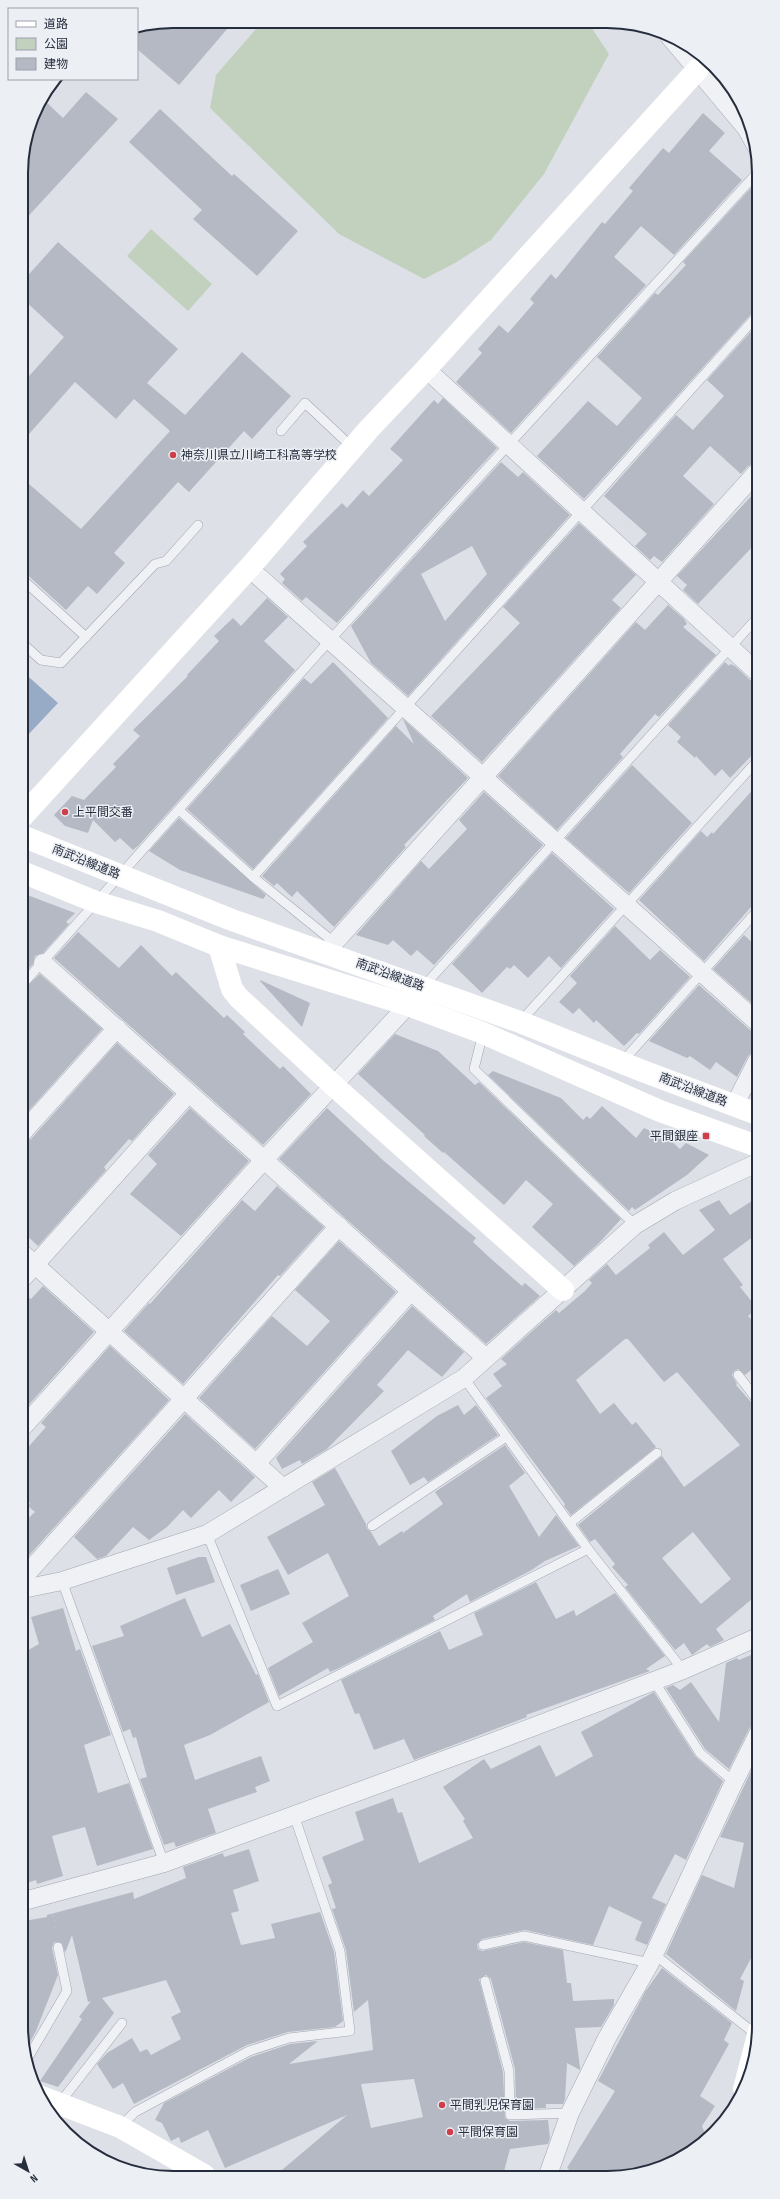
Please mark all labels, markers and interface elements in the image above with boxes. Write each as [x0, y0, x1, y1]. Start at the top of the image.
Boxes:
legend [8, 8, 138, 80]
text: 道路 [44, 17, 68, 32]
text: 公園 [44, 37, 68, 52]
text: 建物 [44, 57, 68, 72]
place label: 神奈川県立川崎工科高等学校 [181, 448, 337, 463]
marker: 神奈川県立川崎工科高等学校 [168, 450, 178, 460]
place label: 上平間交番 [73, 805, 133, 820]
marker: 上平間交番 [60, 807, 70, 817]
street label: 南武沿線道路 [50, 842, 122, 882]
street label: 南武沿線道路 [354, 956, 426, 994]
street label: 南武沿線道路 [657, 1070, 729, 1110]
place label: 平間銀座 [650, 1129, 698, 1144]
marker: 平間銀座 [701, 1131, 711, 1141]
place label: 平間乳児保育園 [450, 2098, 534, 2113]
marker: 平間乳児保育園 [437, 2100, 447, 2110]
place label: 平間保育園 [458, 2125, 518, 2140]
marker: 平間保育園 [445, 2127, 455, 2137]
north arrow [8, 2151, 48, 2191]
text: N [28, 2171, 40, 2185]

